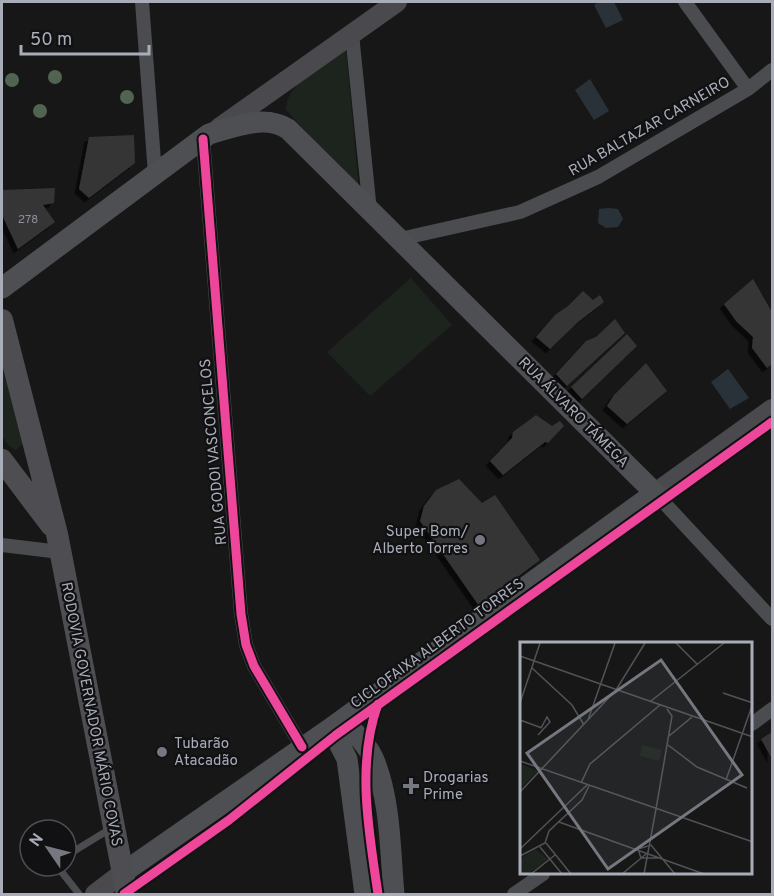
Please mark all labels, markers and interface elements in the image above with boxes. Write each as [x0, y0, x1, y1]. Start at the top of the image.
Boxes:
scale bar [21, 18, 148, 56]
text: 50 m [30, 29, 72, 52]
street label: RUA BALTAZAR CARNEIRO [566, 73, 734, 181]
house number: 278 [18, 212, 38, 228]
street label: RUA ÁLVARO TÁMEGA [514, 353, 633, 472]
street label: RUA GODOI VASCONCELOS [197, 358, 232, 546]
place label: Super Bom/ Alberto Torres [372, 523, 469, 559]
marker: Super Bom/ Alberto Torres [473, 533, 487, 547]
street label: CICLOFAIXA ALBERTO TORRES [347, 575, 528, 714]
street label: RODOVIA GOVERNADOR MÁRIO COVAS [56, 580, 126, 848]
inset map [520, 642, 753, 875]
place label: Tubarão Atacadão [174, 735, 238, 771]
marker: Tubarão Atacadão [155, 745, 169, 759]
place label: Drogarias Prime [423, 769, 489, 805]
marker: Drogarias Prime [404, 779, 418, 793]
north arrow [18, 818, 78, 878]
text: N [26, 830, 49, 851]

